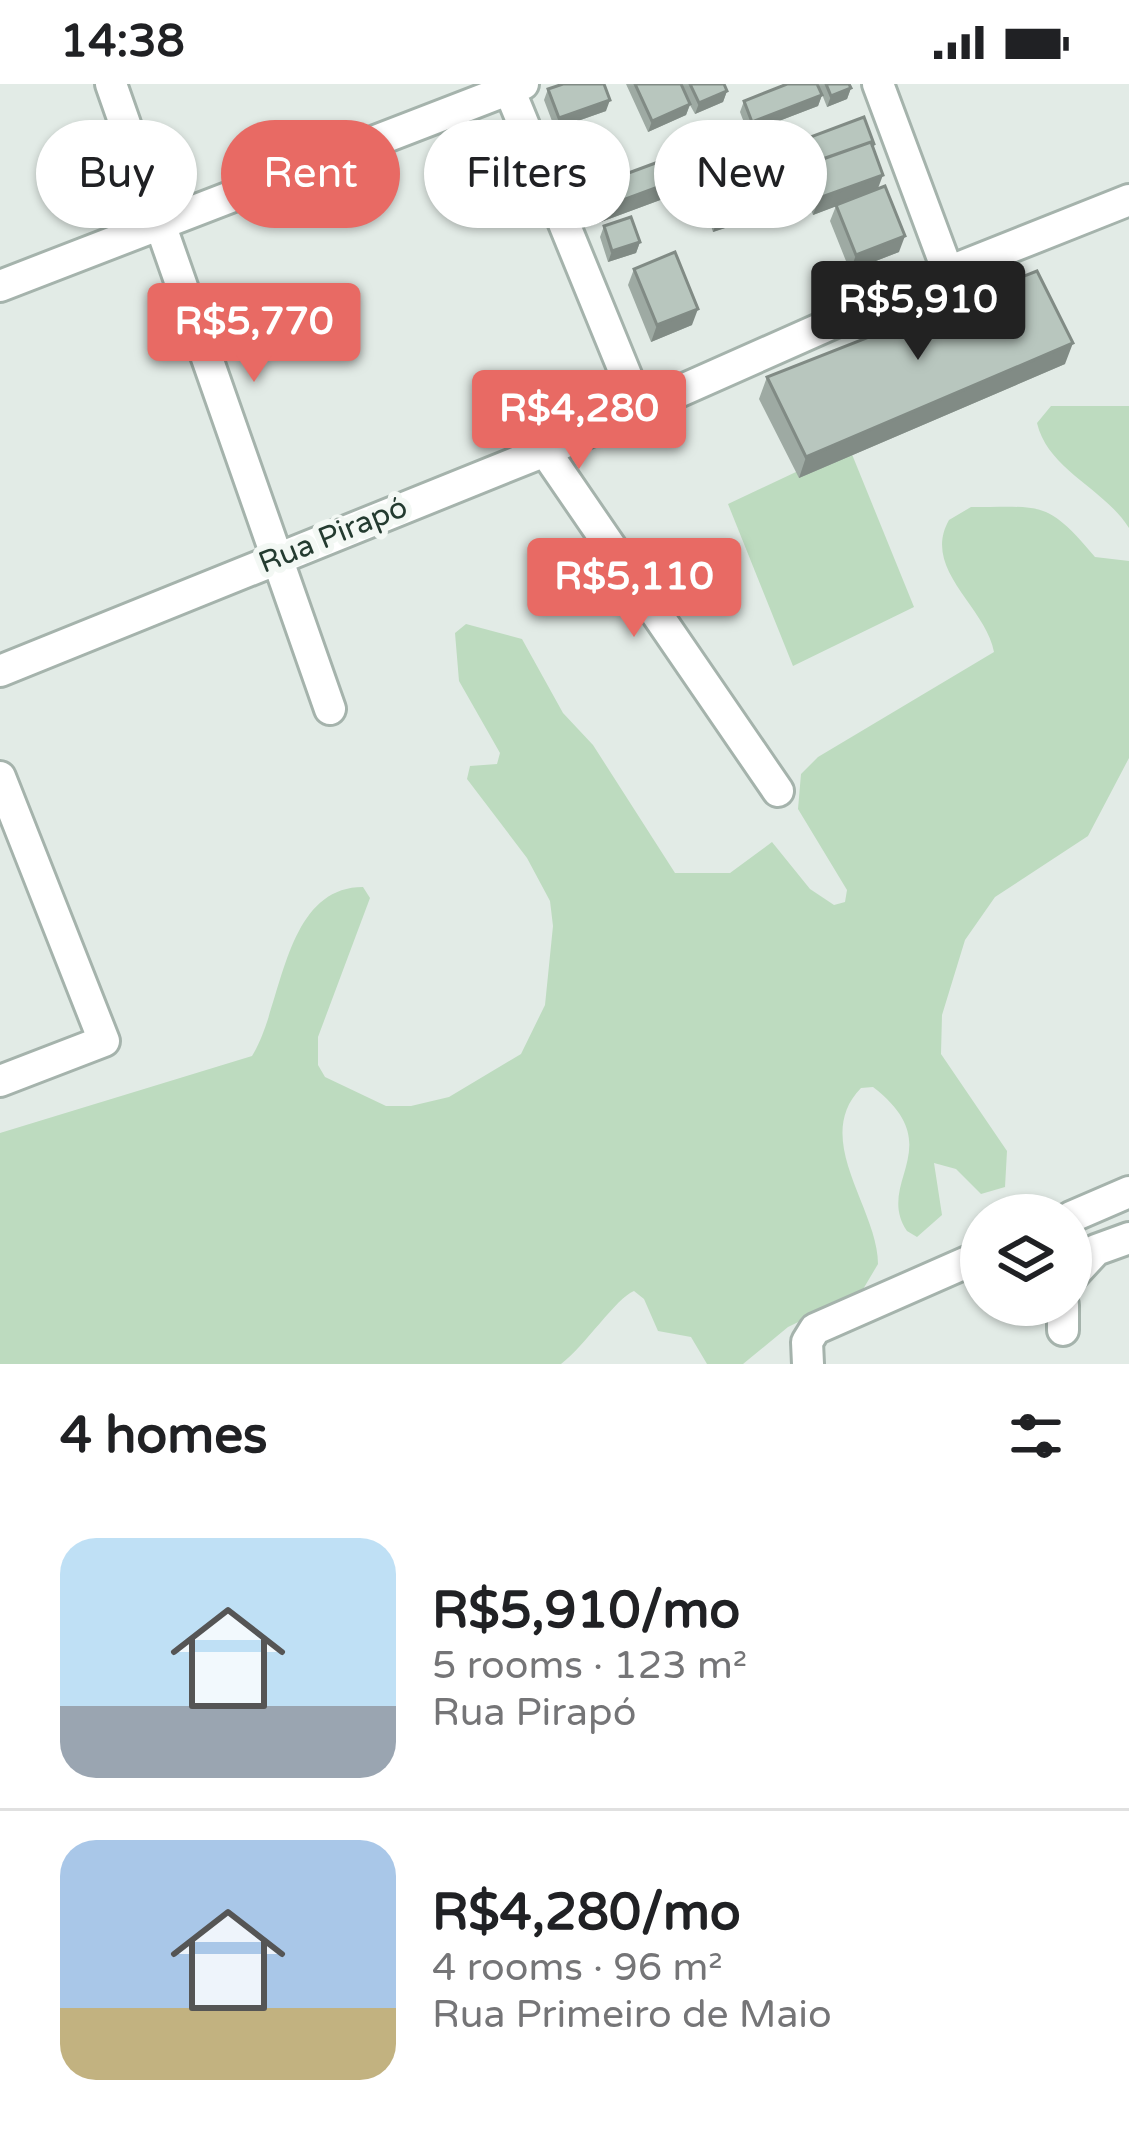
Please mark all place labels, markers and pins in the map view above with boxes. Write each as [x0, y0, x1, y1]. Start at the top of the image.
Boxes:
pin: R$5,910 [807, 261, 1029, 363]
pin: R$5,770 [143, 283, 365, 385]
pin: R$4,280 [468, 370, 690, 472]
pin: R$5,110 [523, 538, 745, 640]

